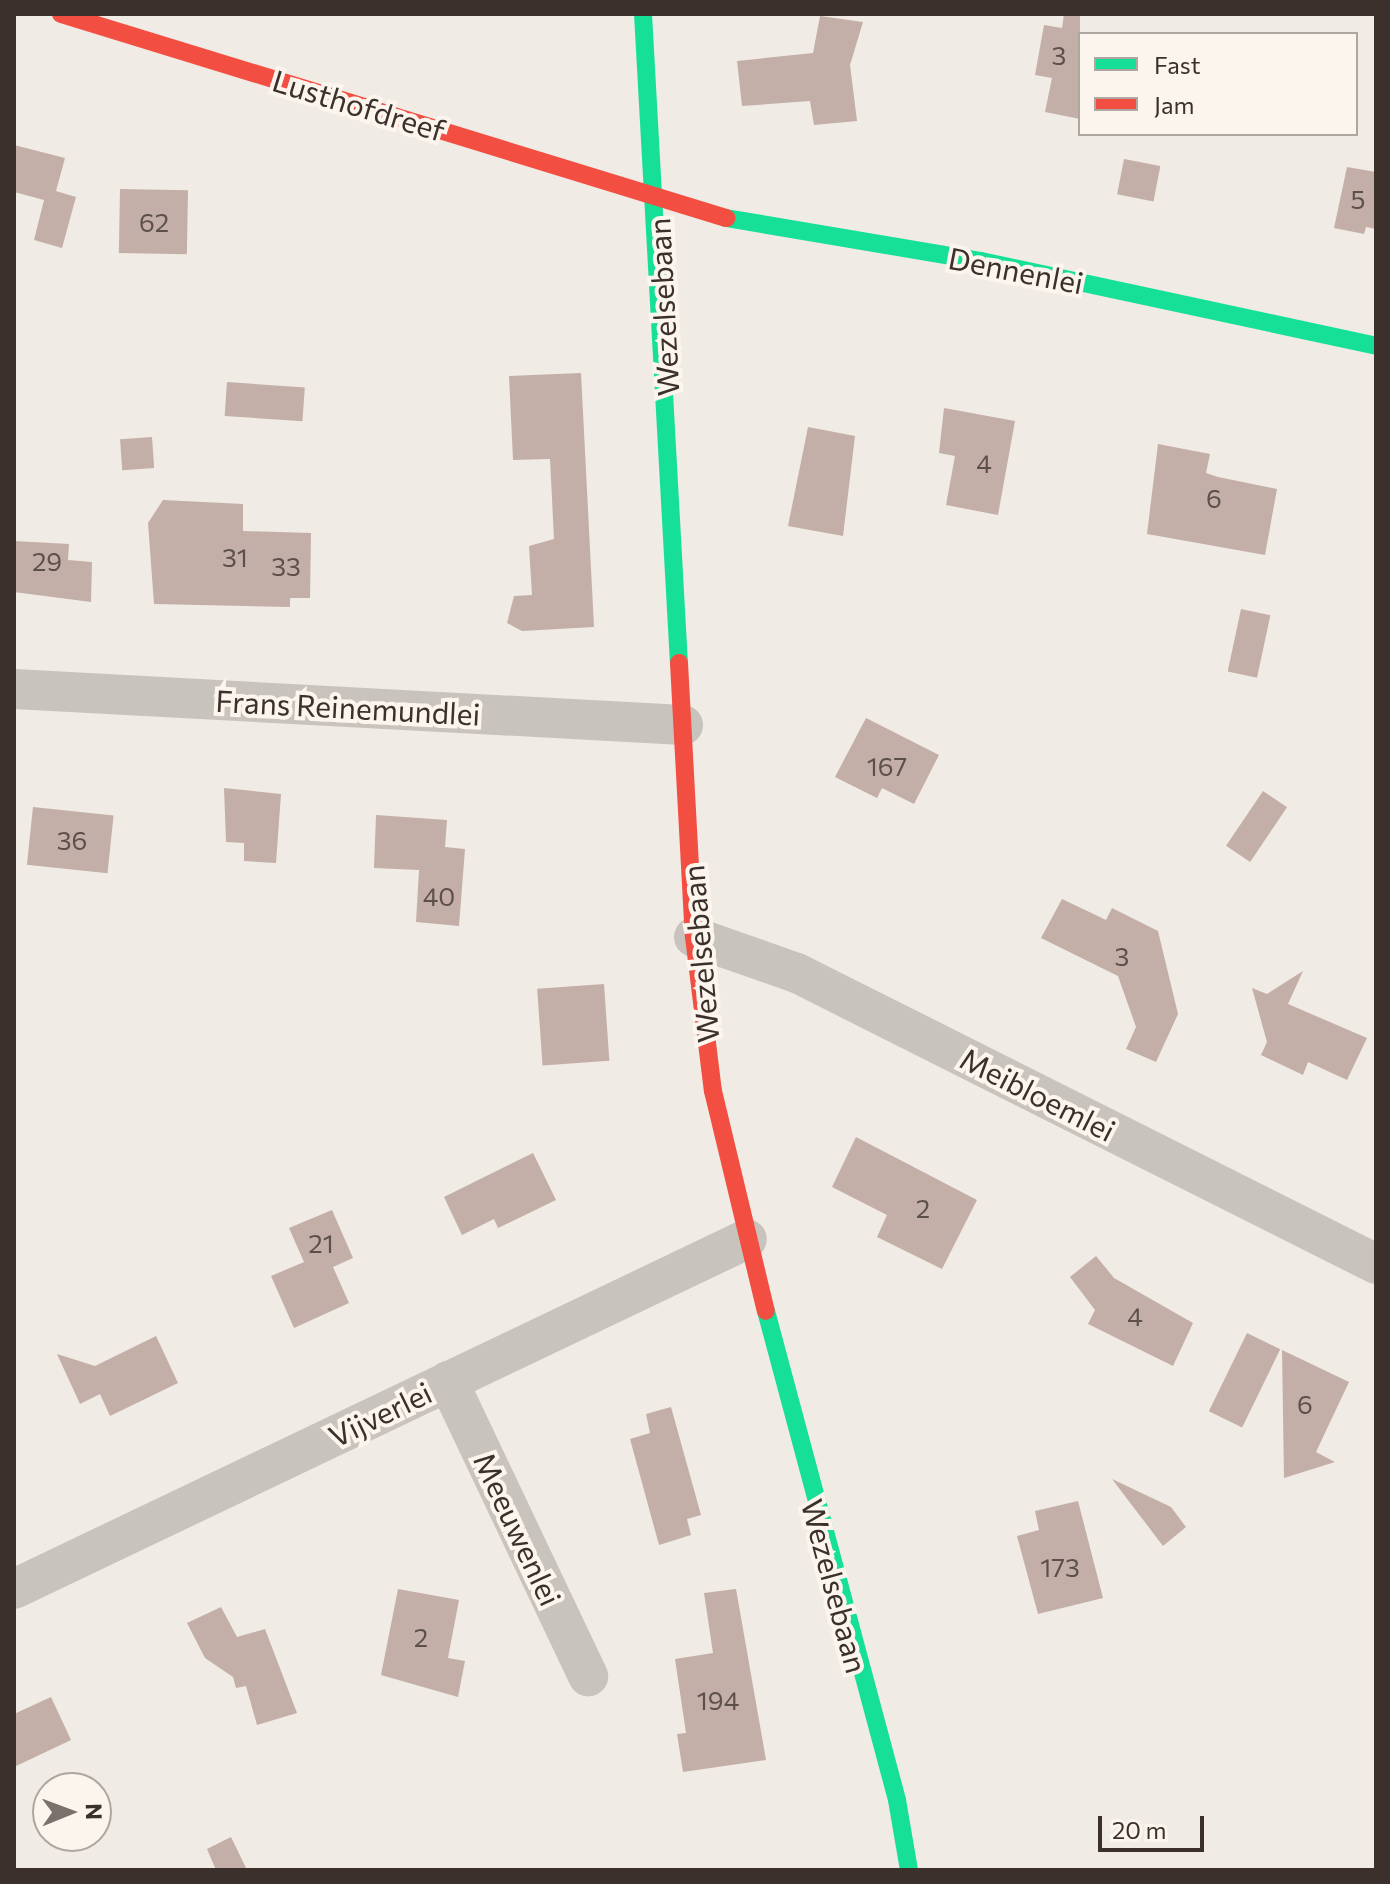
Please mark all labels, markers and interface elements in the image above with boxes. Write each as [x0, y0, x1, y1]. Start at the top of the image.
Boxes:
legend [1078, 32, 1358, 136]
house number: 3 [1052, 39, 1066, 71]
text: Fast [1154, 50, 1201, 79]
street label: Lusthofdreef [269, 62, 449, 148]
text: Jam [1154, 90, 1194, 119]
house number: 5 [1351, 183, 1365, 215]
house number: 62 [139, 206, 169, 238]
street label: Wezelsebaan [640, 217, 686, 397]
street label: Dennenlei [946, 239, 1086, 301]
house number: 4 [976, 447, 992, 479]
house number: 6 [1206, 482, 1222, 514]
house number: 31 [222, 541, 248, 573]
house number: 29 [32, 545, 62, 577]
house number: 33 [271, 550, 301, 582]
street label: Frans Reinemundlei [215, 682, 481, 732]
house number: 167 [867, 750, 907, 782]
house number: 36 [57, 824, 87, 856]
street label: Wezelsebaan [674, 864, 726, 1044]
house number: 40 [423, 880, 455, 912]
house number: 3 [1115, 940, 1129, 972]
street label: Meibloemlei [955, 1040, 1121, 1148]
house number: 2 [916, 1192, 930, 1224]
house number: 21 [308, 1227, 334, 1259]
house number: 4 [1127, 1300, 1143, 1332]
street label: Vijverlei [323, 1374, 437, 1454]
house number: 6 [1297, 1388, 1313, 1420]
street label: Meeuwenlei [467, 1447, 569, 1611]
street label: Wezelsebaan [795, 1495, 875, 1677]
house number: 173 [1040, 1551, 1080, 1583]
house number: 2 [414, 1621, 428, 1653]
house number: 194 [697, 1684, 739, 1716]
north arrow [32, 1772, 112, 1852]
scale bar [1102, 1800, 1208, 1850]
text: N [81, 1803, 108, 1820]
text: 20 m [1112, 1815, 1166, 1844]

